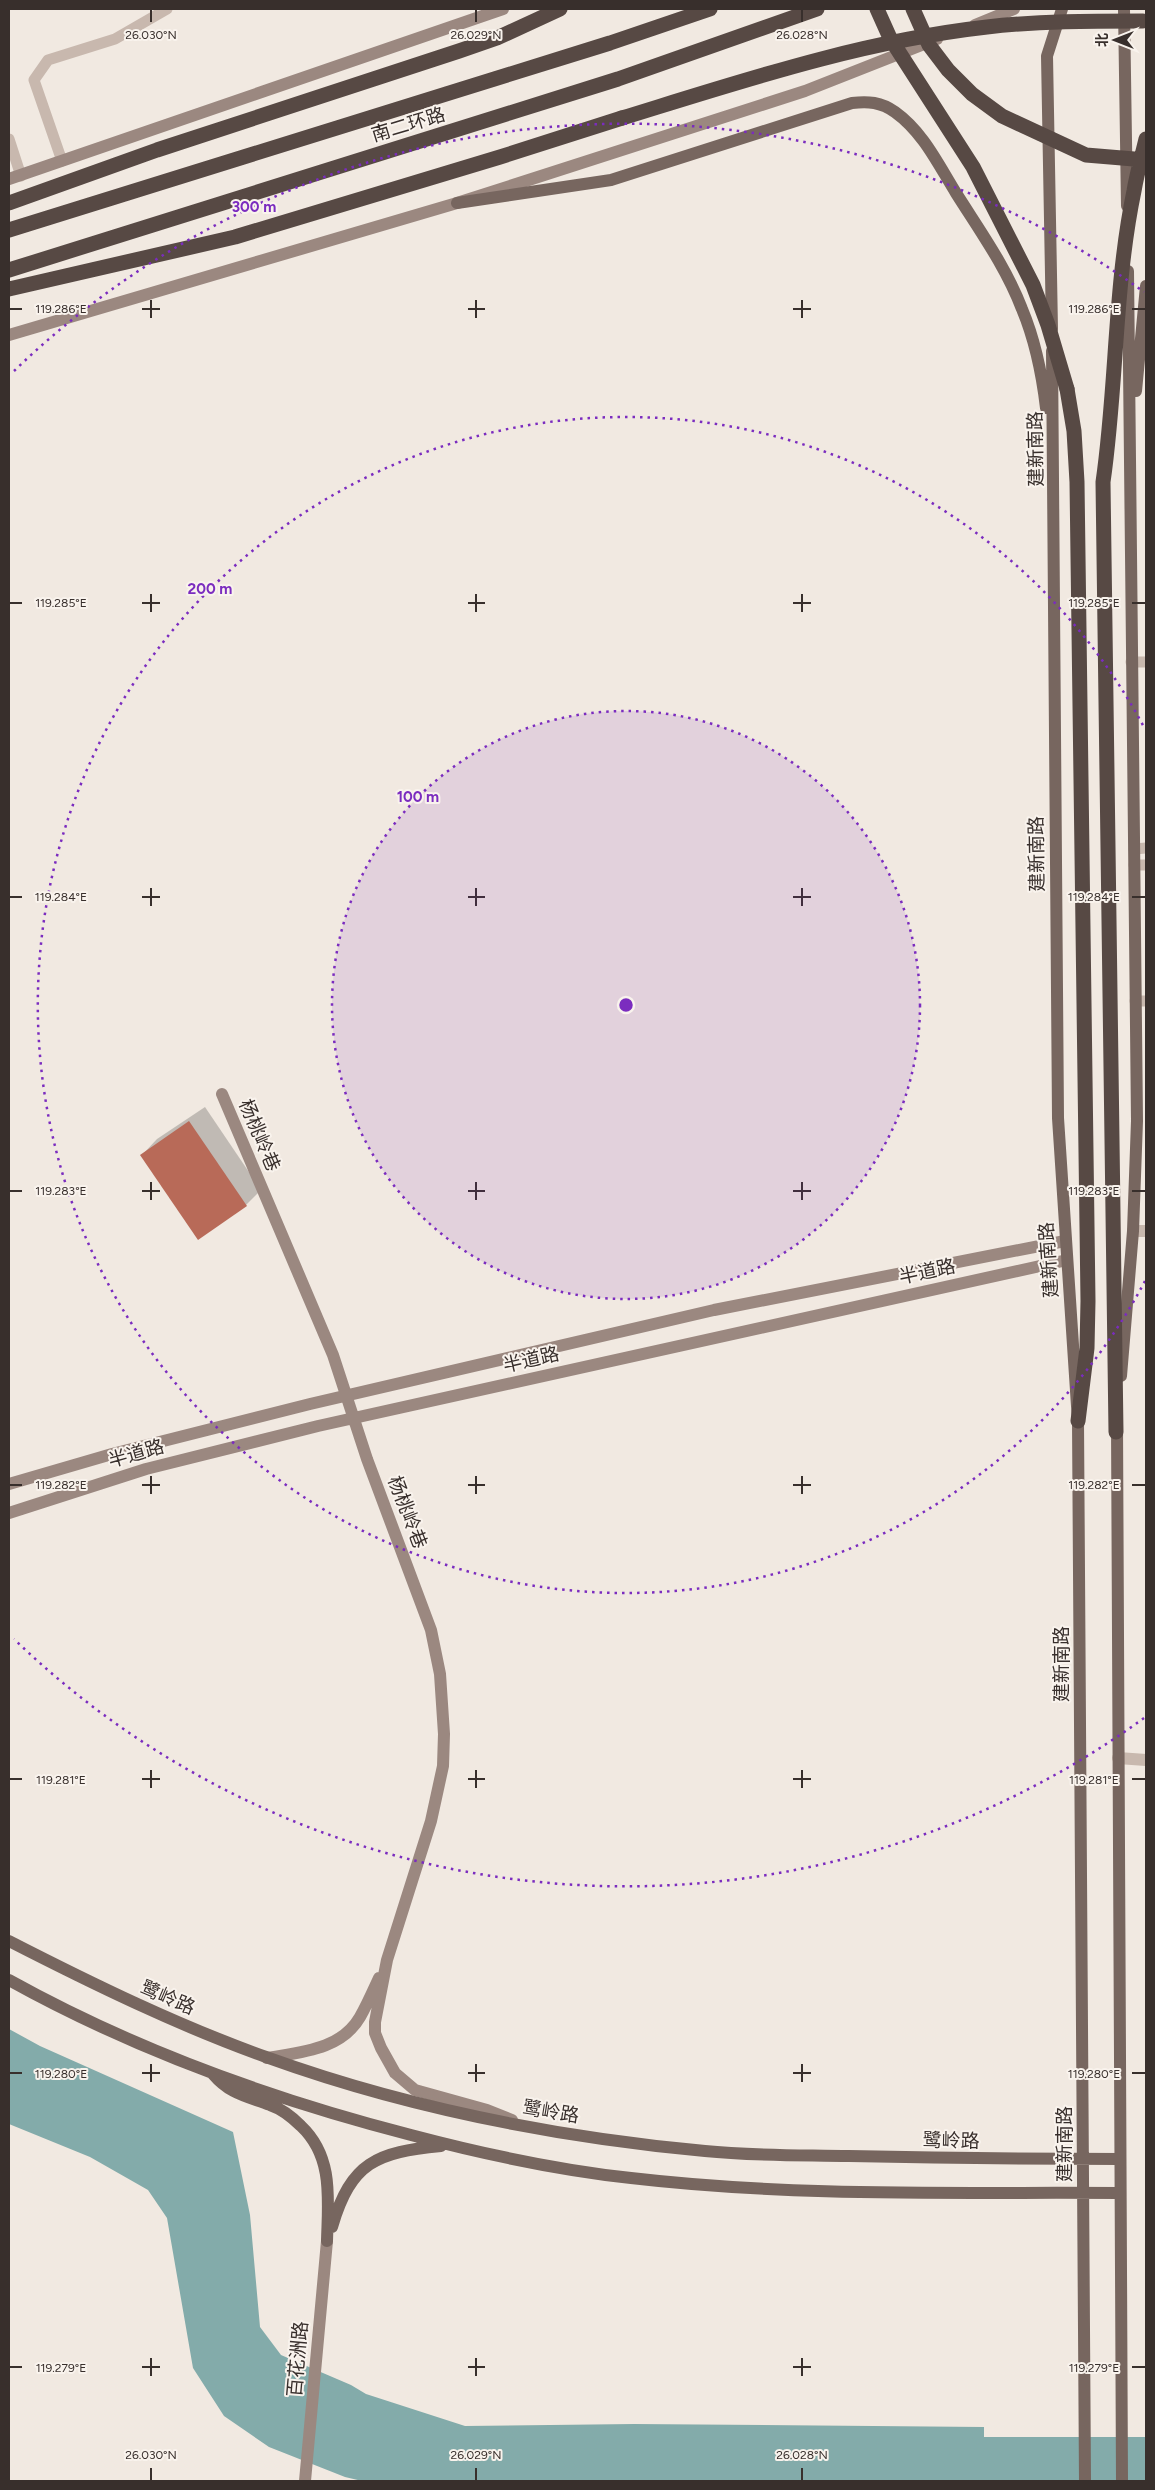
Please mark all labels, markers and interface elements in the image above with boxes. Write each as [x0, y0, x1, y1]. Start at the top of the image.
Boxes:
north arrow [1090, 15, 1140, 65]
text: 26.030°N [125, 28, 177, 42]
text: 26.029°N [451, 28, 501, 42]
text: 26.028°N [776, 28, 828, 42]
text: 北 [1094, 33, 1111, 47]
street label: 南二环路 [368, 102, 448, 147]
text: 300 m [232, 198, 276, 216]
text: 119.286°E [35, 302, 87, 316]
text: 119.286°E [1068, 302, 1120, 316]
street label: 建新南路 [1023, 411, 1048, 487]
text: 200 m [188, 580, 232, 598]
text: 119.285°E [35, 596, 87, 610]
text: 119.285°E [1068, 596, 1120, 610]
text: 100 m [397, 788, 439, 806]
street label: 建新南路 [1024, 816, 1049, 892]
text: 119.284°E [35, 890, 87, 904]
text: 119.284°E [1068, 890, 1120, 904]
centre of rings [617, 996, 635, 1014]
street label: 杨桃岭巷 [234, 1096, 285, 1175]
text: 119.283°E [35, 1184, 87, 1198]
text: 119.283°E [1068, 1184, 1120, 1198]
street label: 建新南路 [1034, 1221, 1063, 1299]
street label: 半道路 [897, 1254, 957, 1289]
street label: 半道路 [501, 1342, 561, 1377]
street label: 半道路 [106, 1435, 167, 1472]
street label: 杨桃岭巷 [383, 1473, 432, 1552]
text: 119.282°E [35, 1478, 87, 1492]
text: 119.282°E [1068, 1478, 1120, 1492]
street label: 建新南路 [1050, 1626, 1073, 1702]
text: 119.281°E [36, 1773, 86, 1787]
text: 119.281°E [1069, 1773, 1119, 1787]
street label: 鹭岭路 [137, 1976, 199, 2019]
text: 119.280°E [35, 2067, 87, 2081]
text: 119.280°E [1068, 2067, 1120, 2081]
street label: 鹭岭路 [521, 2096, 581, 2127]
street label: 建新南路 [1053, 2106, 1076, 2182]
street label: 鹭岭路 [922, 2129, 980, 2152]
street label: 百花洲路 [283, 2320, 312, 2398]
text: 119.279°E [36, 2361, 86, 2375]
text: 119.279°E [1069, 2361, 1119, 2375]
text: 26.030°N [125, 2448, 177, 2462]
text: 26.029°N [451, 2448, 501, 2462]
text: 26.028°N [776, 2448, 828, 2462]

